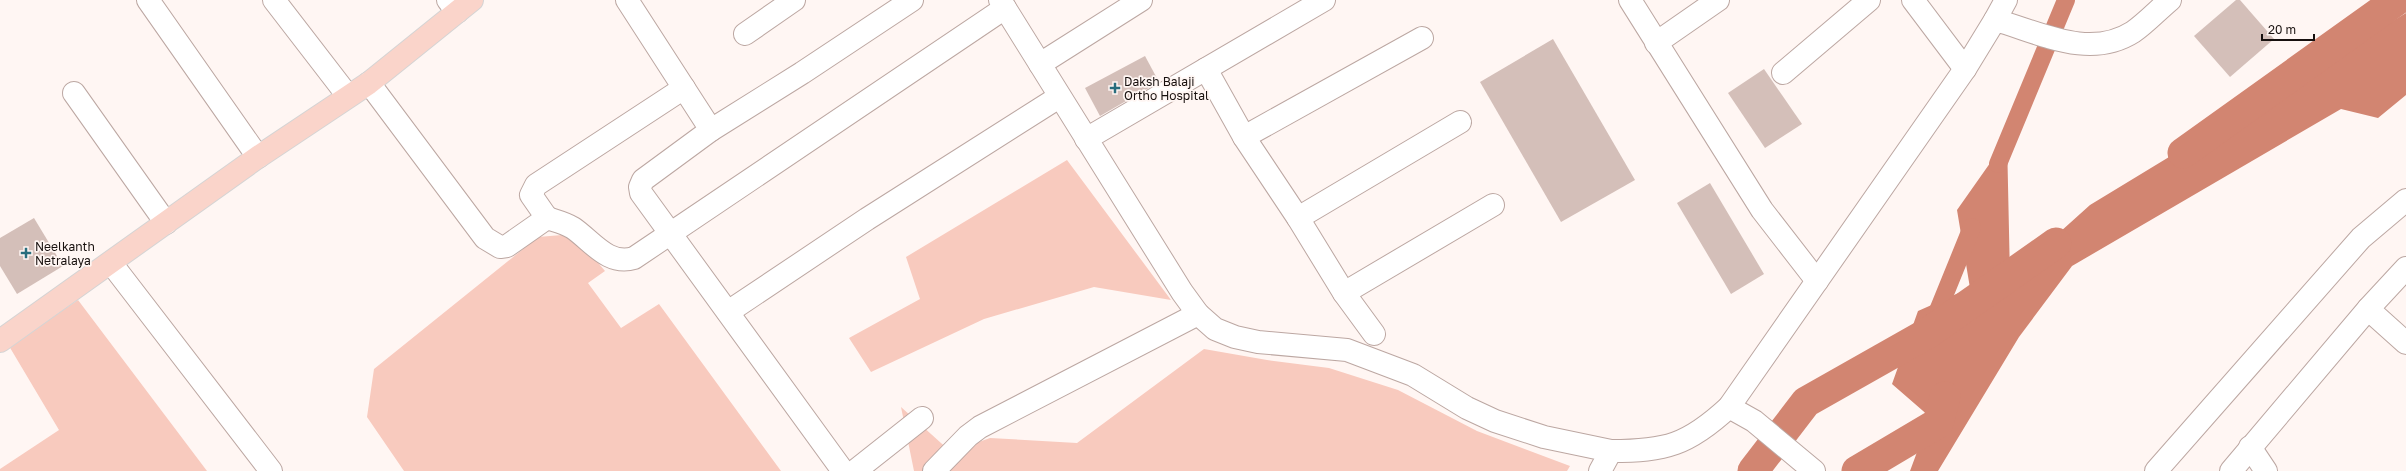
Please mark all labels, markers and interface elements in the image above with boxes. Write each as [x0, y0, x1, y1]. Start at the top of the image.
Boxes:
scale bar [2262, 16, 2314, 42]
text: 20 m [2268, 22, 2296, 37]
place label: Daksh Balaji Ortho Hospital [1124, 74, 1209, 103]
marker: Daksh Balaji Ortho Hospital [1109, 82, 1121, 94]
place label: Neelkanth Netralaya [35, 239, 95, 268]
marker: Neelkanth Netralaya [20, 247, 32, 259]

